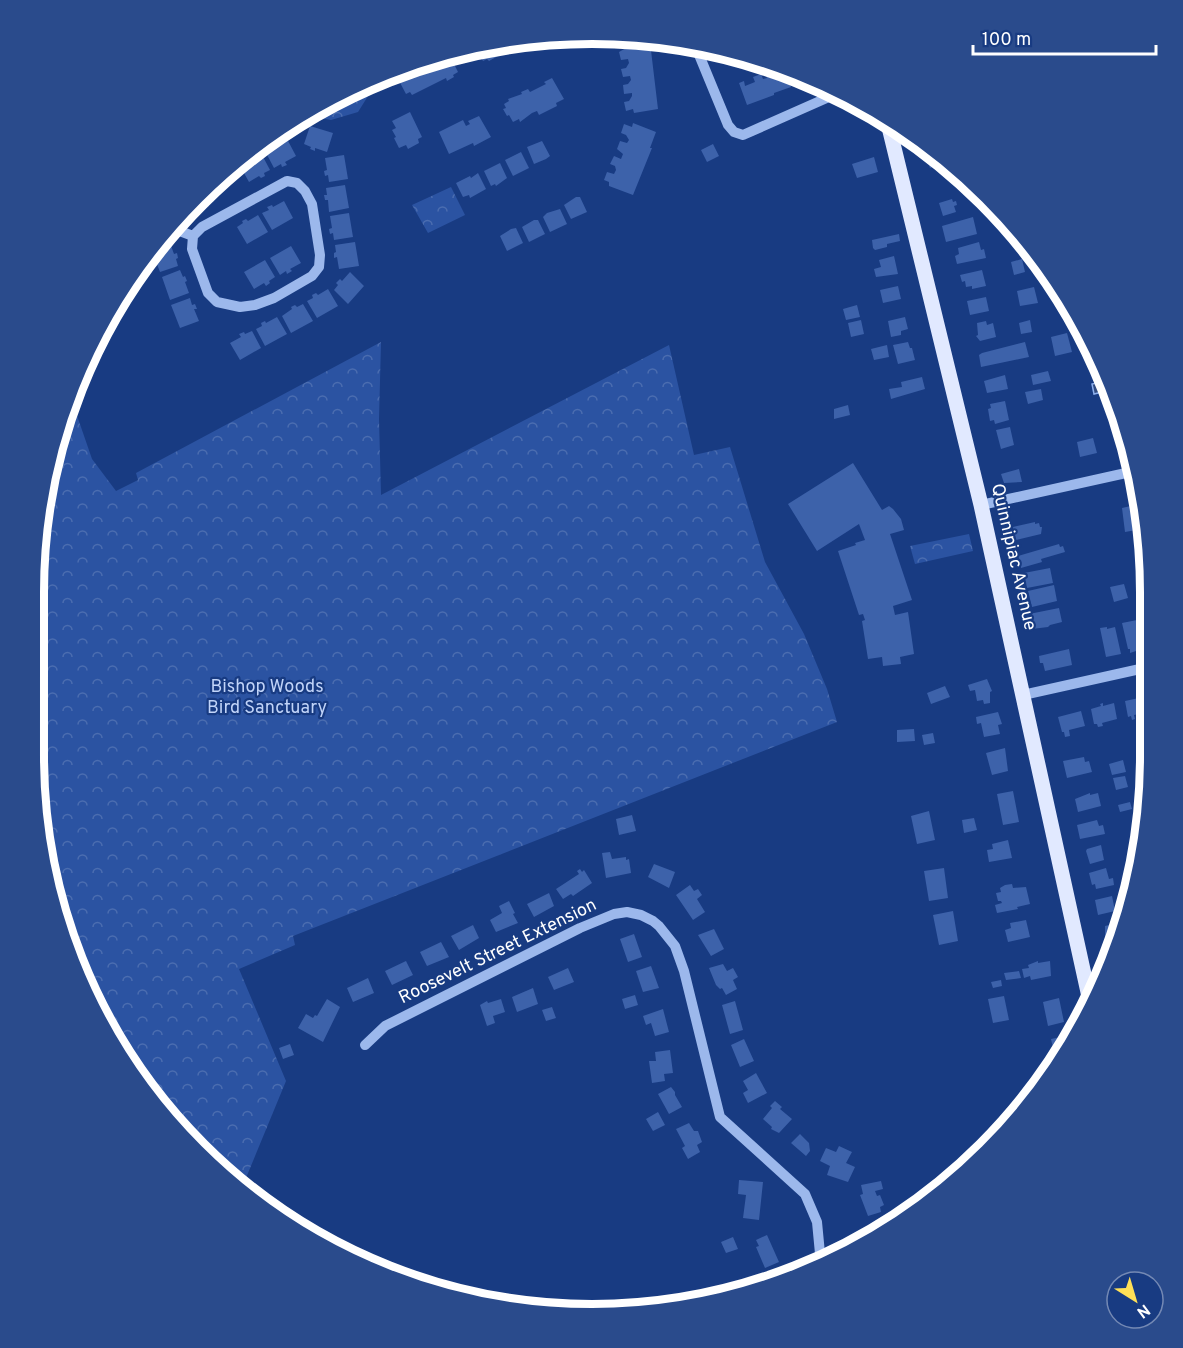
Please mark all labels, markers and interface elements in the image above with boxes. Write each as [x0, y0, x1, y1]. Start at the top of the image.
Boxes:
scale bar [973, 18, 1156, 56]
text: 100 m [982, 29, 1031, 52]
street label: Quinnipiac Avenue [985, 481, 1041, 633]
park label: Bishop Woods Bird Sanctuary [207, 676, 327, 720]
street label: Roosevelt Street Extension [395, 894, 601, 1010]
north arrow [1105, 1270, 1165, 1330]
text: N [1132, 1299, 1153, 1322]

